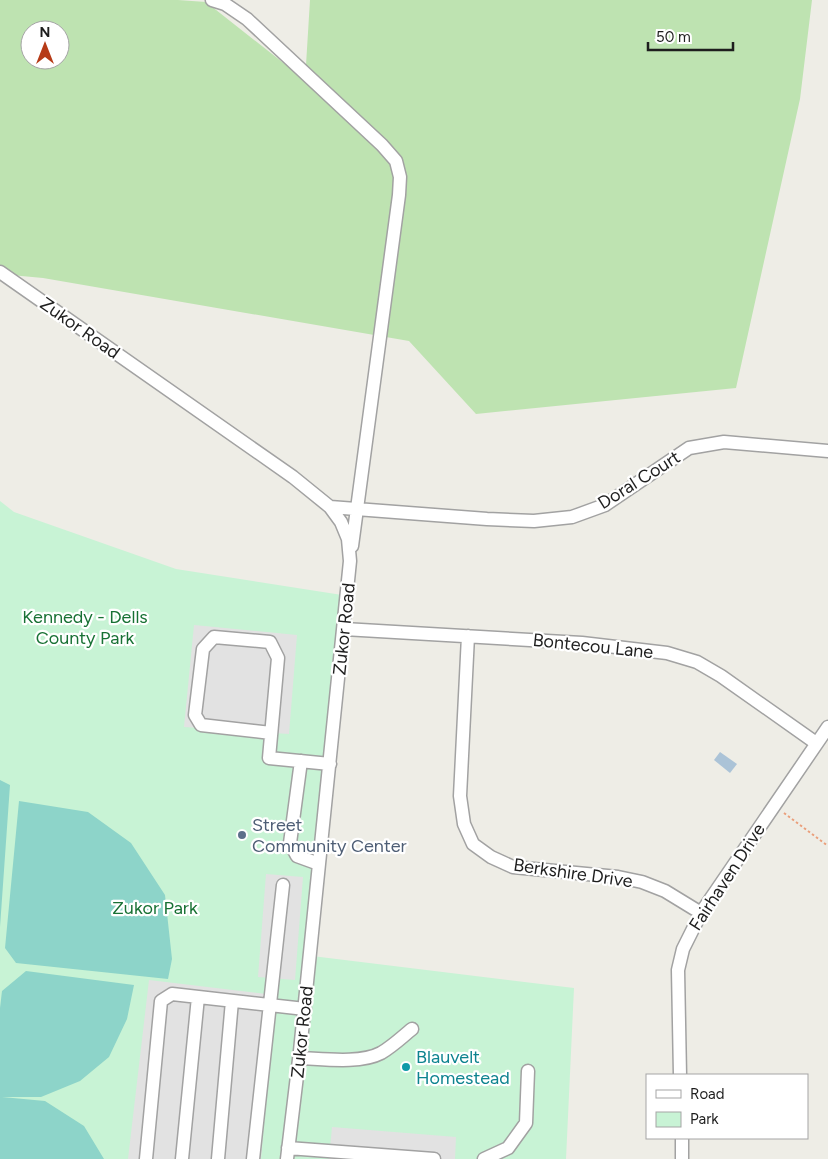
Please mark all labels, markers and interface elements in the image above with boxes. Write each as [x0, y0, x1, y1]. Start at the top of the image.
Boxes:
north arrow [20, 20, 70, 70]
scale bar [648, 20, 733, 52]
text: N [40, 24, 50, 41]
text: 50 m [656, 28, 691, 46]
street label: Zukor Road [36, 292, 124, 364]
street label: Doral Court [594, 446, 684, 514]
street label: Zukor Road [328, 582, 360, 676]
park label: Kennedy - Dells County Park [22, 606, 148, 649]
street label: Bontecou Lane [532, 629, 655, 663]
place label: Street Community Center [252, 814, 407, 857]
street label: Fairhaven Drive [684, 819, 770, 935]
marker: Street Community Center [236, 829, 248, 841]
street label: Berkshire Drive [512, 854, 634, 892]
park label: Zukor Park [112, 897, 198, 919]
street label: Zukor Road [286, 985, 318, 1079]
place label: Blauvelt Homestead [416, 1046, 510, 1089]
marker: Blauvelt Homestead [400, 1061, 412, 1073]
legend [646, 1074, 808, 1139]
text: Road [690, 1085, 725, 1103]
text: Park [690, 1110, 719, 1128]

